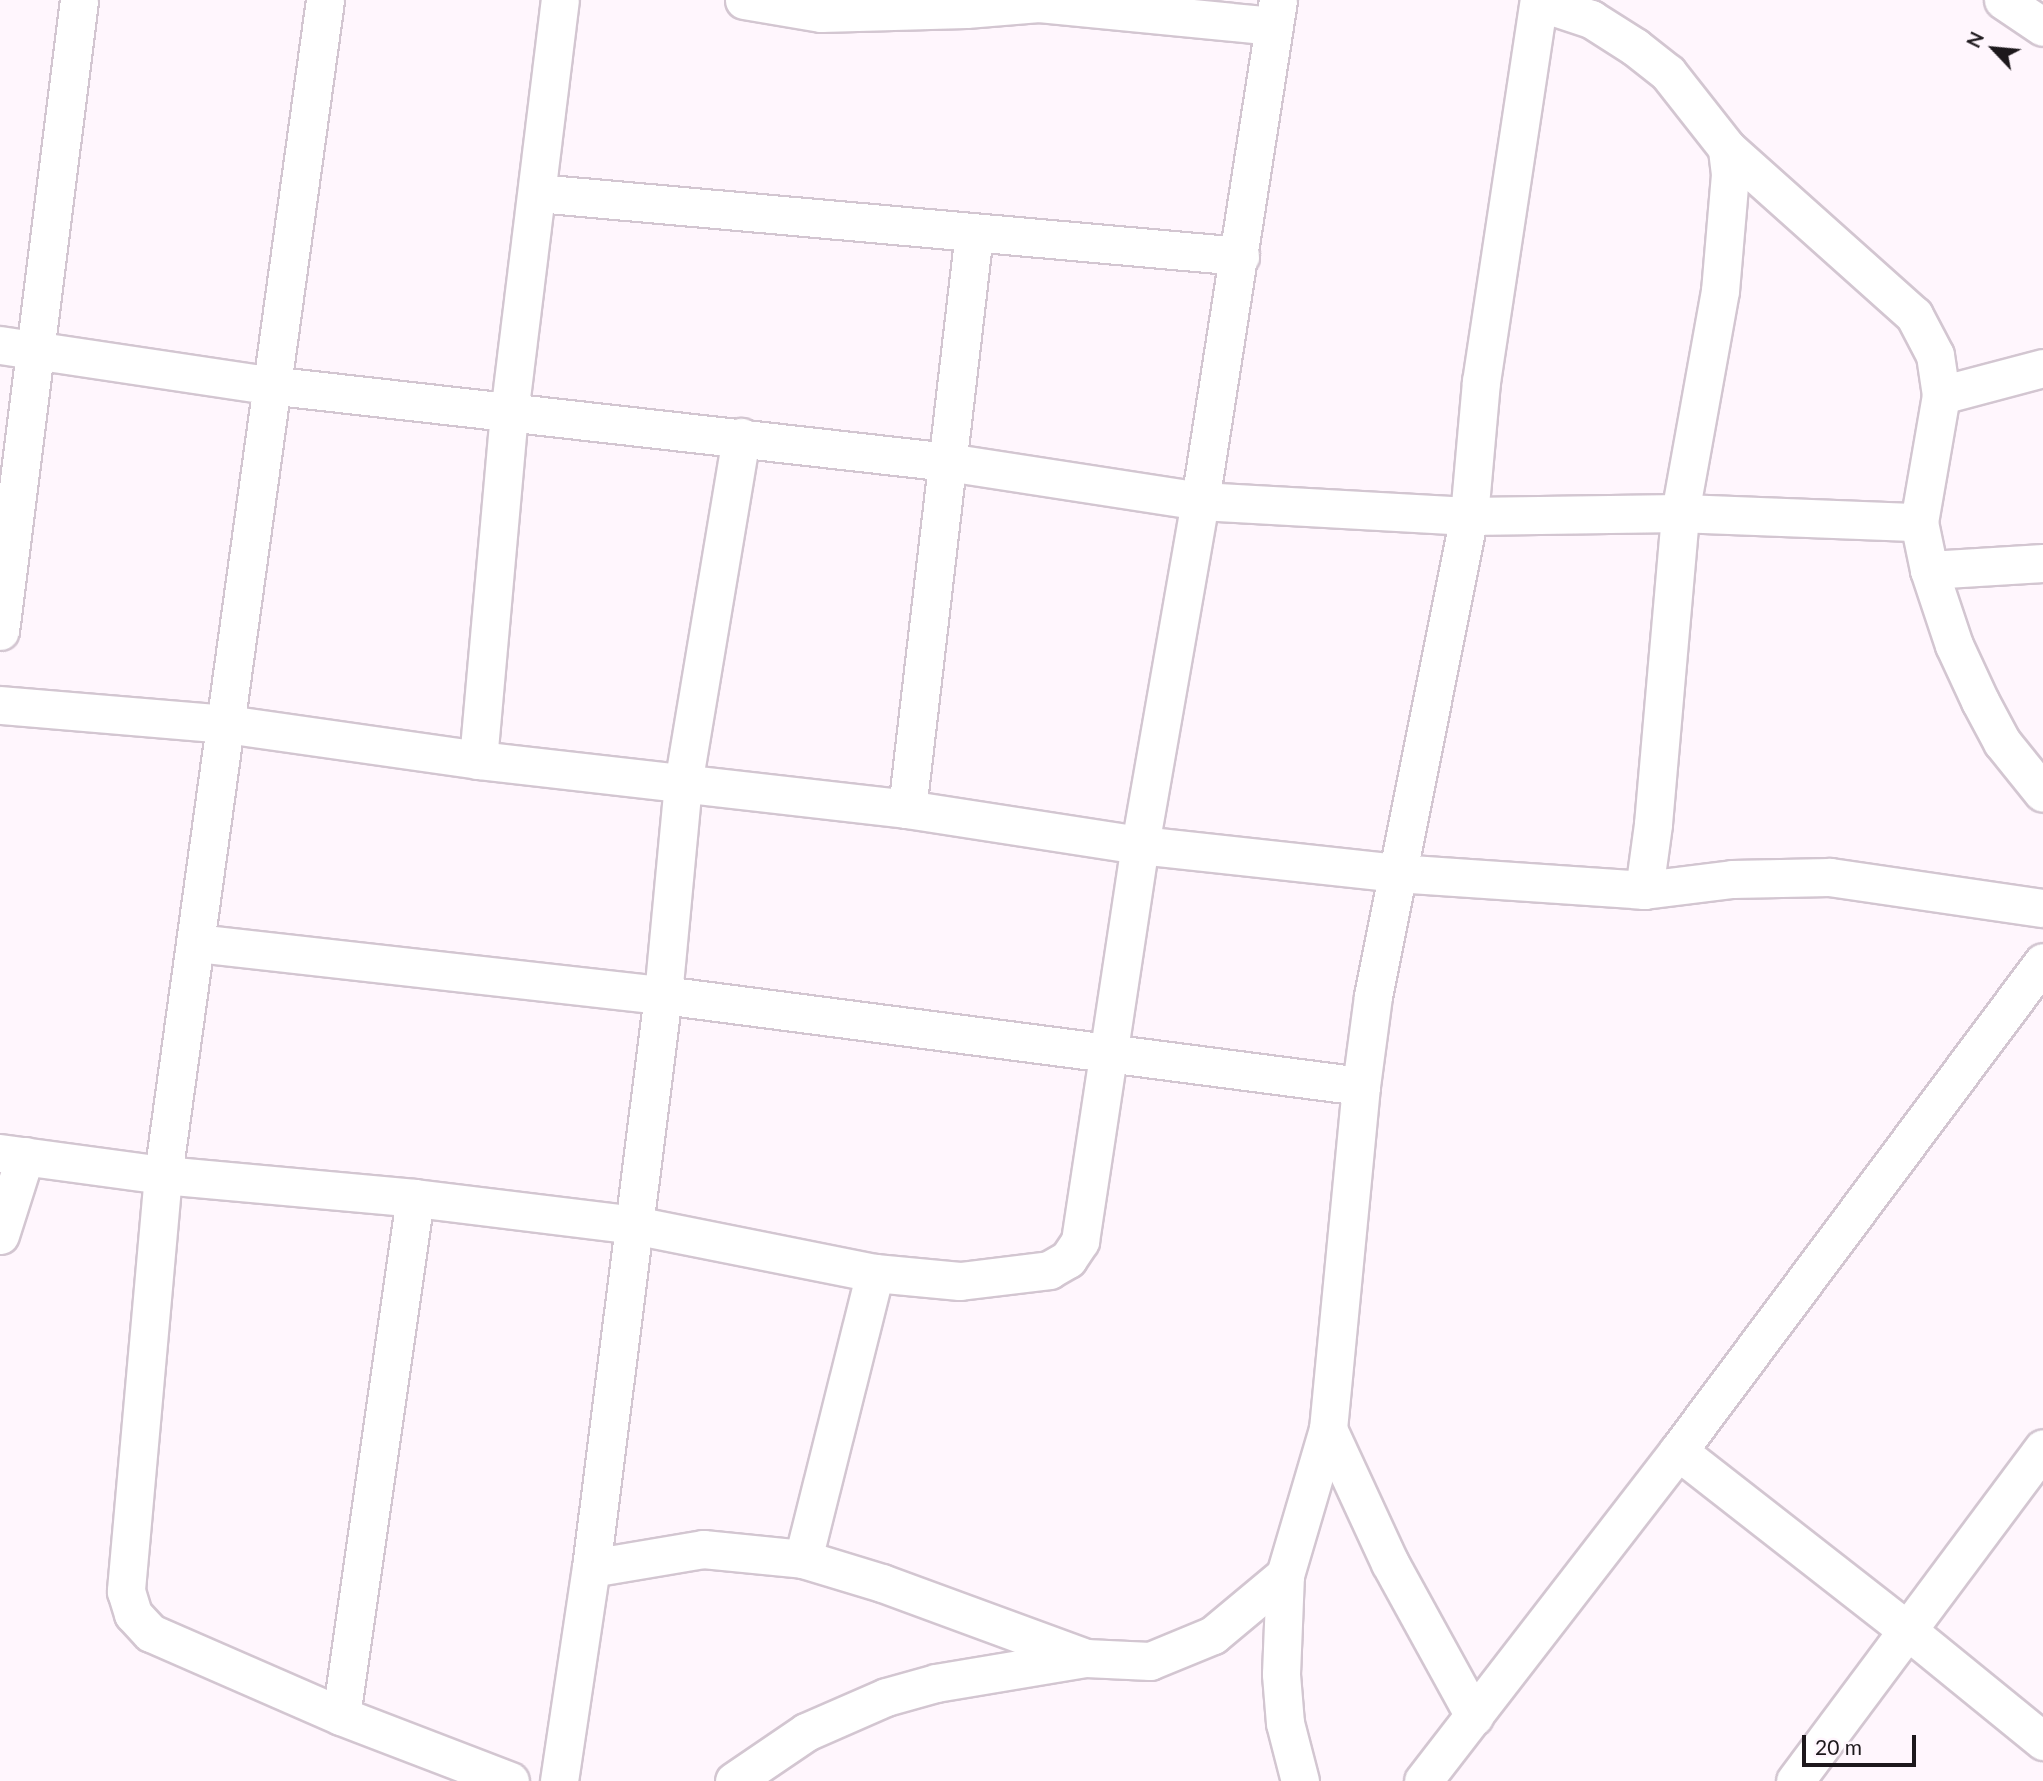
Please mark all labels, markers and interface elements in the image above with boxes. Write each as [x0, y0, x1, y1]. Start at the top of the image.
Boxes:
north arrow [1959, 14, 2029, 84]
text: N [1961, 28, 1988, 51]
scale bar [1805, 1722, 1919, 1766]
text: 20 m [1815, 1734, 1862, 1759]

